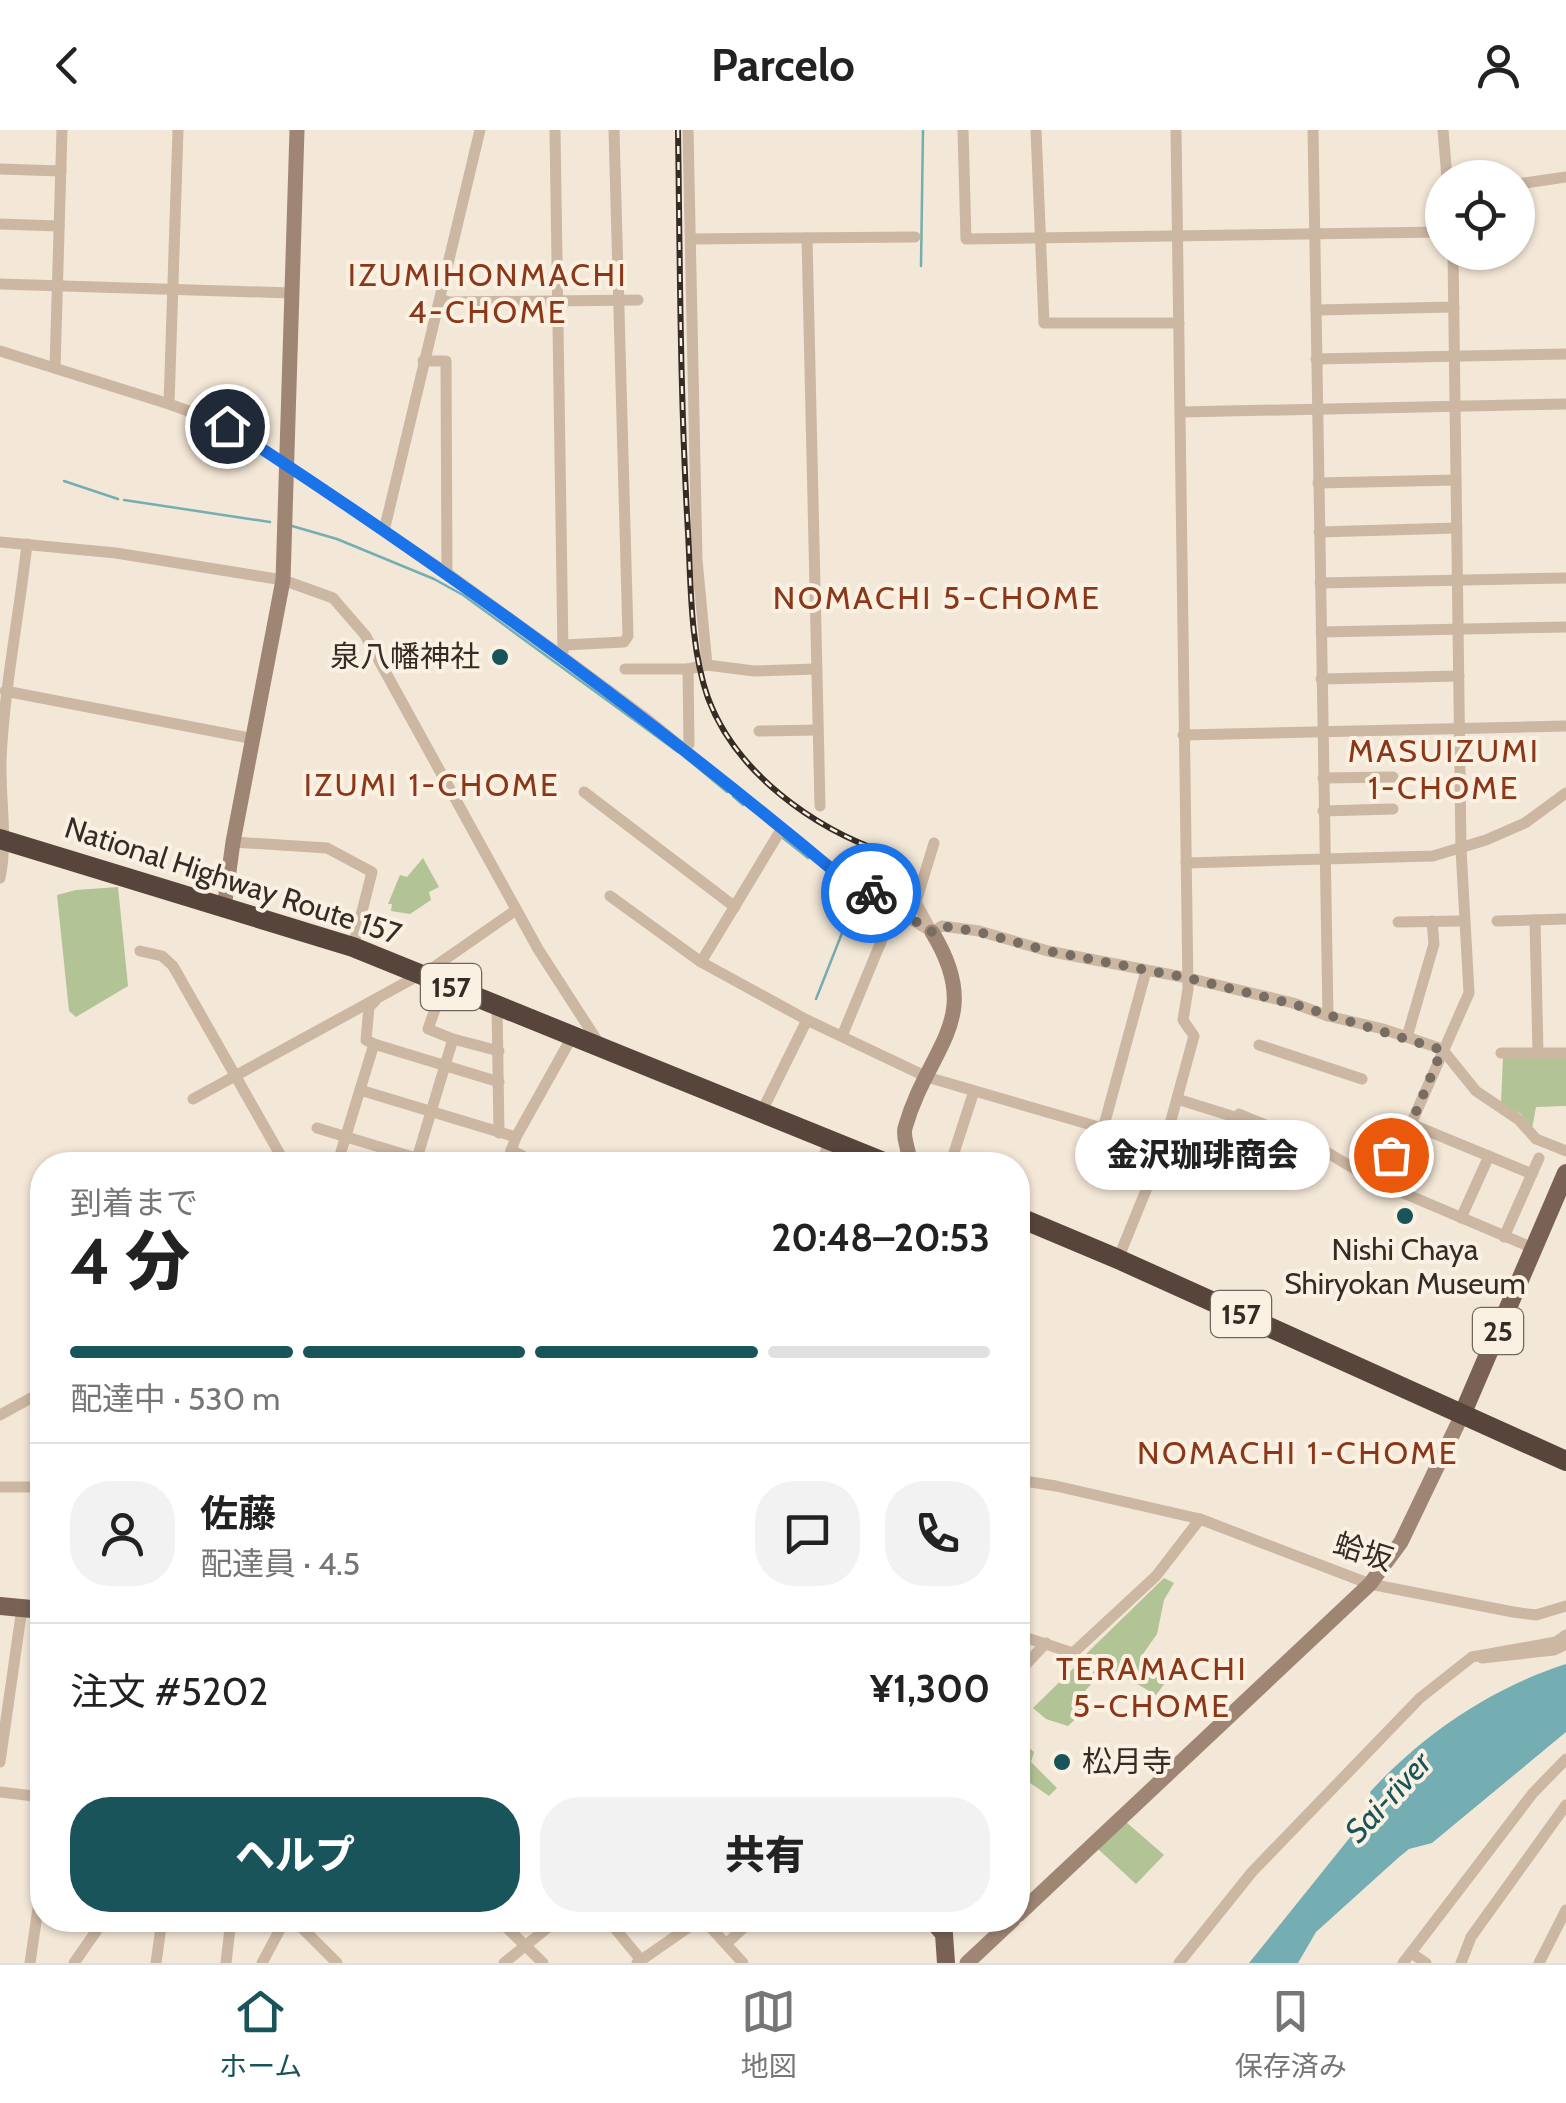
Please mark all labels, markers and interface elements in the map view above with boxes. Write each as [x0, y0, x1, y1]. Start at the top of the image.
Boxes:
icon: back [40, 38, 95, 93]
text: Parcelo [711, 38, 855, 92]
icon: person [1471, 38, 1526, 93]
map controls [1425, 160, 1535, 270]
button: locate [1425, 160, 1535, 270]
district label: IZUMIHONMACHI 4-CHOME [348, 255, 628, 331]
pin [185, 384, 270, 469]
icon: home [200, 399, 255, 454]
district label: NOMACHI 5-CHOME [773, 578, 1101, 617]
place label: 泉八幡神社 [330, 638, 480, 675]
marker: 泉八幡神社 [489, 646, 511, 668]
district label: MASUIZUMI 1-CHOME [1348, 731, 1540, 807]
district label: IZUMI 1-CHOME [304, 765, 560, 804]
street label: National Highway Route 157 [60, 809, 406, 952]
courier [821, 843, 921, 943]
icon: bike [844, 866, 899, 921]
road number: 157 [421, 964, 481, 1010]
pin [1349, 1113, 1434, 1198]
callout: 金沢珈琲商会 [1076, 1120, 1331, 1190]
icon: bag [1364, 1128, 1419, 1183]
text: 金沢珈琲商会 [1106, 1135, 1299, 1174]
text: 到着まで [70, 1183, 198, 1222]
marker: Nishi Chaya Shiryokan Museum [1394, 1205, 1416, 1227]
text: 20:48–20:53 [771, 1214, 990, 1261]
text: 4 分 [70, 1221, 190, 1300]
place label: Nishi Chaya Shiryokan Museum [1284, 1231, 1526, 1302]
road number: 157 [1211, 1291, 1271, 1337]
road number: 25 [1473, 1308, 1523, 1354]
text: 配達中 · 530 m [70, 1379, 280, 1418]
district label: NOMACHI 1-CHOME [1137, 1433, 1459, 1472]
button: person [70, 1481, 175, 1586]
button: chat [755, 1481, 860, 1586]
button: phone [885, 1481, 990, 1586]
text: 佐藤 [200, 1490, 276, 1537]
street label: 蛤坂 [1329, 1525, 1397, 1578]
text: 配達員 · 4.5 [200, 1544, 360, 1583]
district label: TERAMACHI 5-CHOME [1056, 1649, 1248, 1725]
text: ¥1,300 [870, 1665, 990, 1712]
text: 注文 #5202 [70, 1668, 268, 1715]
place label: 松月寺 [1082, 1743, 1172, 1780]
water label: Sai-river [1336, 1743, 1440, 1850]
marker: 松月寺 [1051, 1751, 1073, 1773]
button: ヘルプ [70, 1797, 520, 1912]
button: 共有 [540, 1797, 990, 1912]
tab: ホーム [219, 1984, 302, 2084]
tab: 地図 [741, 1984, 797, 2084]
tab: 保存済み [1235, 1984, 1347, 2084]

